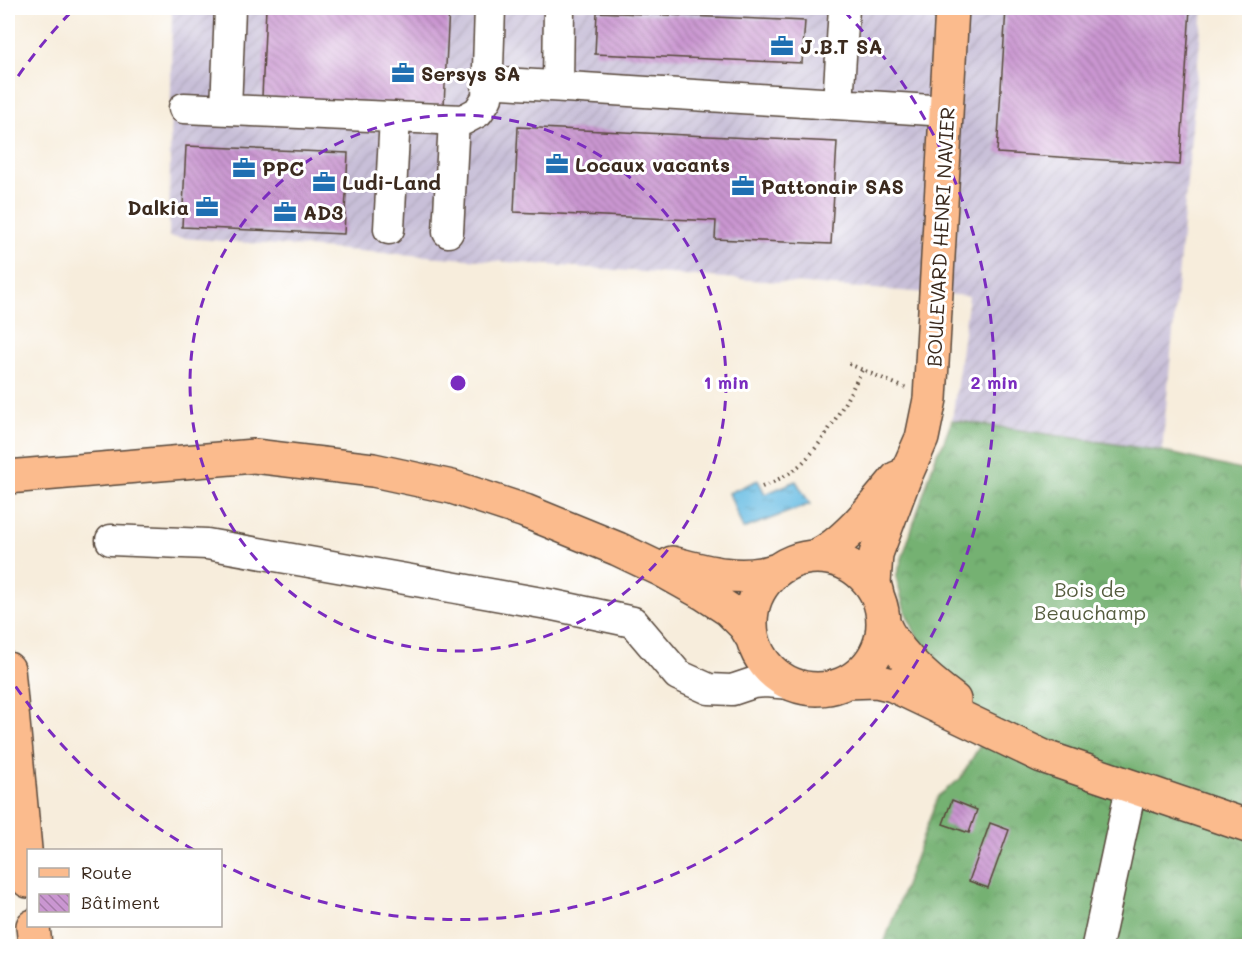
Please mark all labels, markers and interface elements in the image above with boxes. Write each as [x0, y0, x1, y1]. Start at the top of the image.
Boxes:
office icon: J.B.T SA [769, 33, 795, 59]
place label: J.B.T SA [800, 33, 882, 59]
office icon: Sersys SA [390, 60, 416, 86]
place label: Sersys SA [421, 60, 521, 86]
street label: BOULEVARD HENRI NAVIER [920, 106, 960, 368]
office icon: Locaux vacants [544, 151, 570, 177]
place label: Locaux vacants [575, 151, 730, 177]
office icon: PPC [231, 155, 257, 181]
place label: PPC [262, 155, 304, 181]
office icon: Ludi-Land [311, 169, 337, 195]
place label: Ludi-Land [342, 169, 441, 195]
office icon: Pattonair SAS [730, 173, 756, 199]
place label: Pattonair SAS [761, 173, 904, 199]
place label: Dalkia [127, 194, 189, 220]
office icon: Dalkia [194, 194, 220, 220]
office icon: AD3 [272, 199, 298, 225]
place label: AD3 [303, 199, 343, 225]
text: 1 min [703, 370, 749, 394]
text: 2 min [970, 370, 1018, 394]
centre of rings [448, 373, 468, 393]
park label: Bois de Beauchamp [1034, 576, 1146, 625]
legend [27, 849, 222, 927]
text: Route [81, 860, 132, 884]
text: Bâtiment [81, 890, 160, 914]

